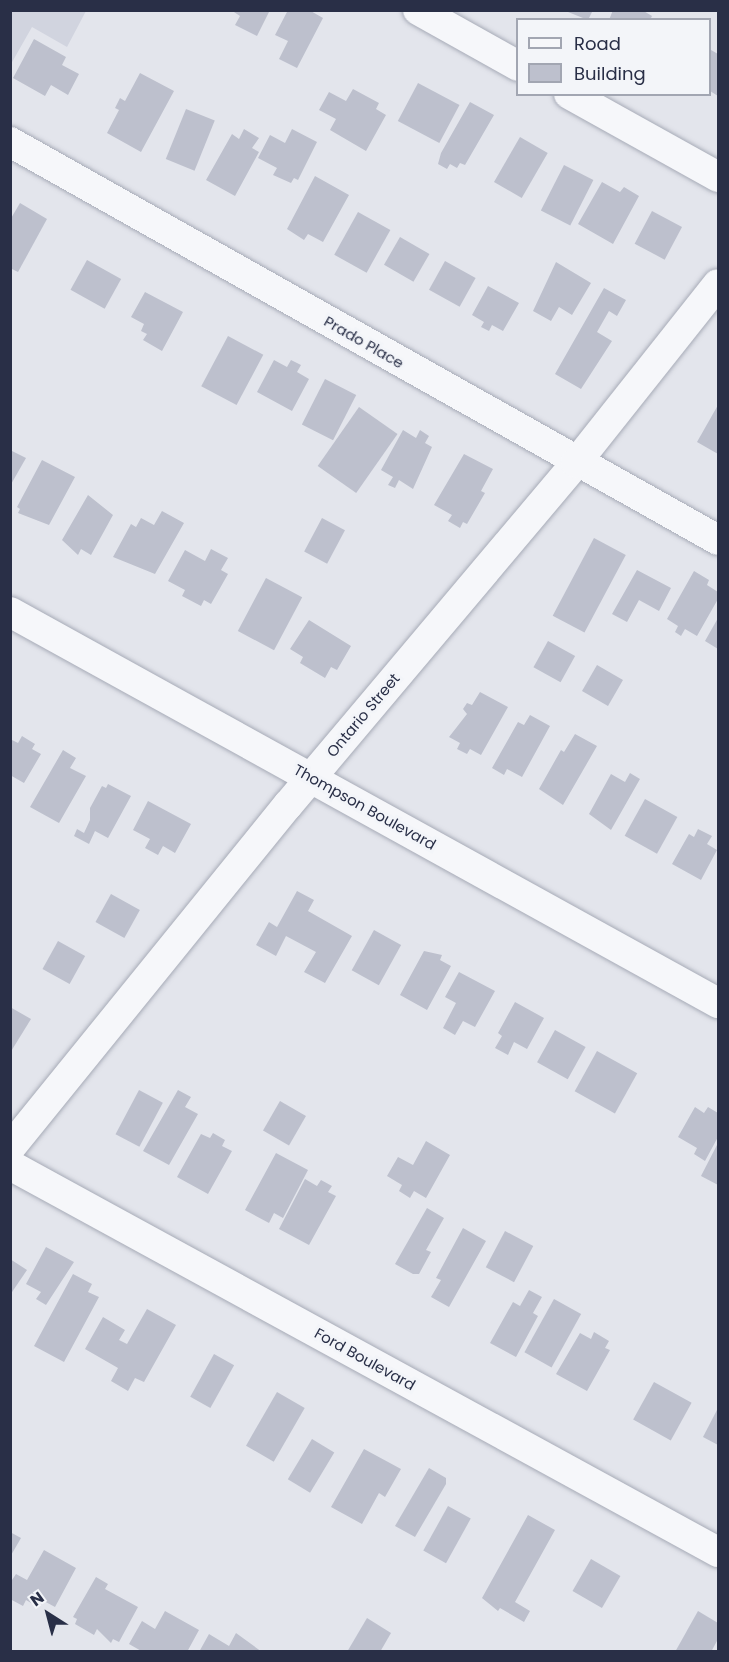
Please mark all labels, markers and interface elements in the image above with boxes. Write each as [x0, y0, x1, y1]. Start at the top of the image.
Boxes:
legend [516, 18, 711, 96]
text: Road [574, 31, 621, 56]
text: Building [574, 61, 646, 86]
street label: Prado Place [321, 312, 407, 372]
street label: Ontario Street [323, 669, 403, 761]
street label: Thompson Boulevard [291, 760, 439, 854]
street label: Ford Boulevard [311, 1324, 419, 1394]
north arrow [18, 1584, 78, 1644]
text: N [25, 1586, 49, 1612]

